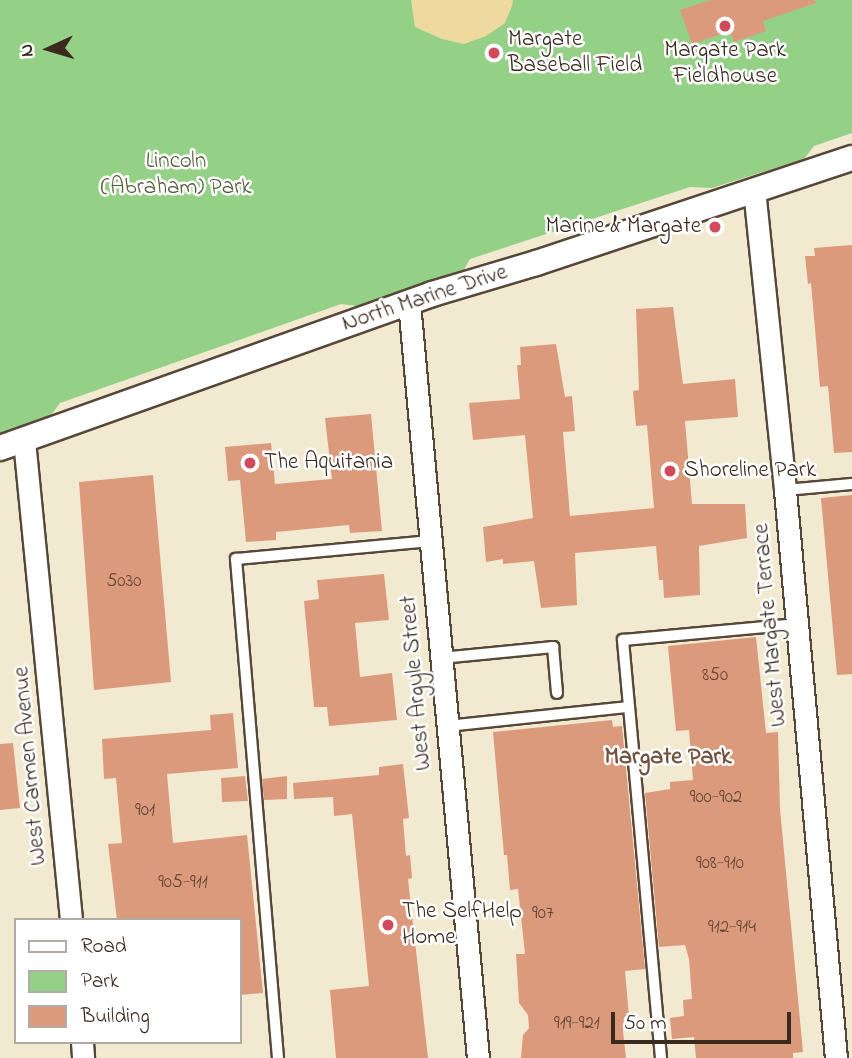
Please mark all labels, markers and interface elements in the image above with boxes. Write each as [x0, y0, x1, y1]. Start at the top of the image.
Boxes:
north arrow [14, 14, 84, 84]
marker: Margate Park Fieldhouse [717, 18, 733, 34]
place label: Margate Baseball Field [508, 26, 642, 80]
place label: Margate Park Fieldhouse [664, 37, 786, 91]
text: N [14, 43, 41, 58]
marker: Margate Baseball Field [486, 45, 502, 61]
park label: Lincoln (Abraham) Park [101, 148, 251, 202]
place label: Marine & Margate [545, 213, 701, 241]
marker: Marine & Margate [707, 219, 723, 235]
street label: North Marine Drive [339, 259, 511, 339]
place label: The Aquitania [264, 449, 393, 477]
marker: The Aquitania [242, 455, 258, 471]
place label: Shoreline Park [684, 457, 816, 485]
marker: Shoreline Park [662, 463, 678, 479]
street label: West Margate Terrace [748, 522, 794, 728]
house number: 5030 [106, 571, 142, 593]
street label: West Argyle Street [396, 594, 438, 772]
street label: West Carmen Avenue [9, 665, 53, 867]
house number: 850 [702, 665, 728, 687]
district label: Margate Park [605, 744, 731, 772]
house number: 900-902 [690, 787, 742, 809]
house number: 901 [135, 800, 155, 822]
house number: 908-910 [696, 853, 744, 875]
house number: 905-911 [158, 872, 208, 894]
place label: The SelfHelp Home [402, 898, 522, 952]
house number: 907 [532, 903, 554, 925]
marker: The SelfHelp Home [380, 917, 396, 933]
house number: 912-914 [708, 917, 756, 939]
legend [14, 918, 242, 1044]
text: Road [81, 932, 127, 962]
text: Park [81, 967, 119, 997]
scale bar [614, 998, 794, 1042]
text: Building [81, 1002, 150, 1032]
text: 50 m [624, 1009, 667, 1039]
house number: 919-921 [554, 1013, 600, 1035]

